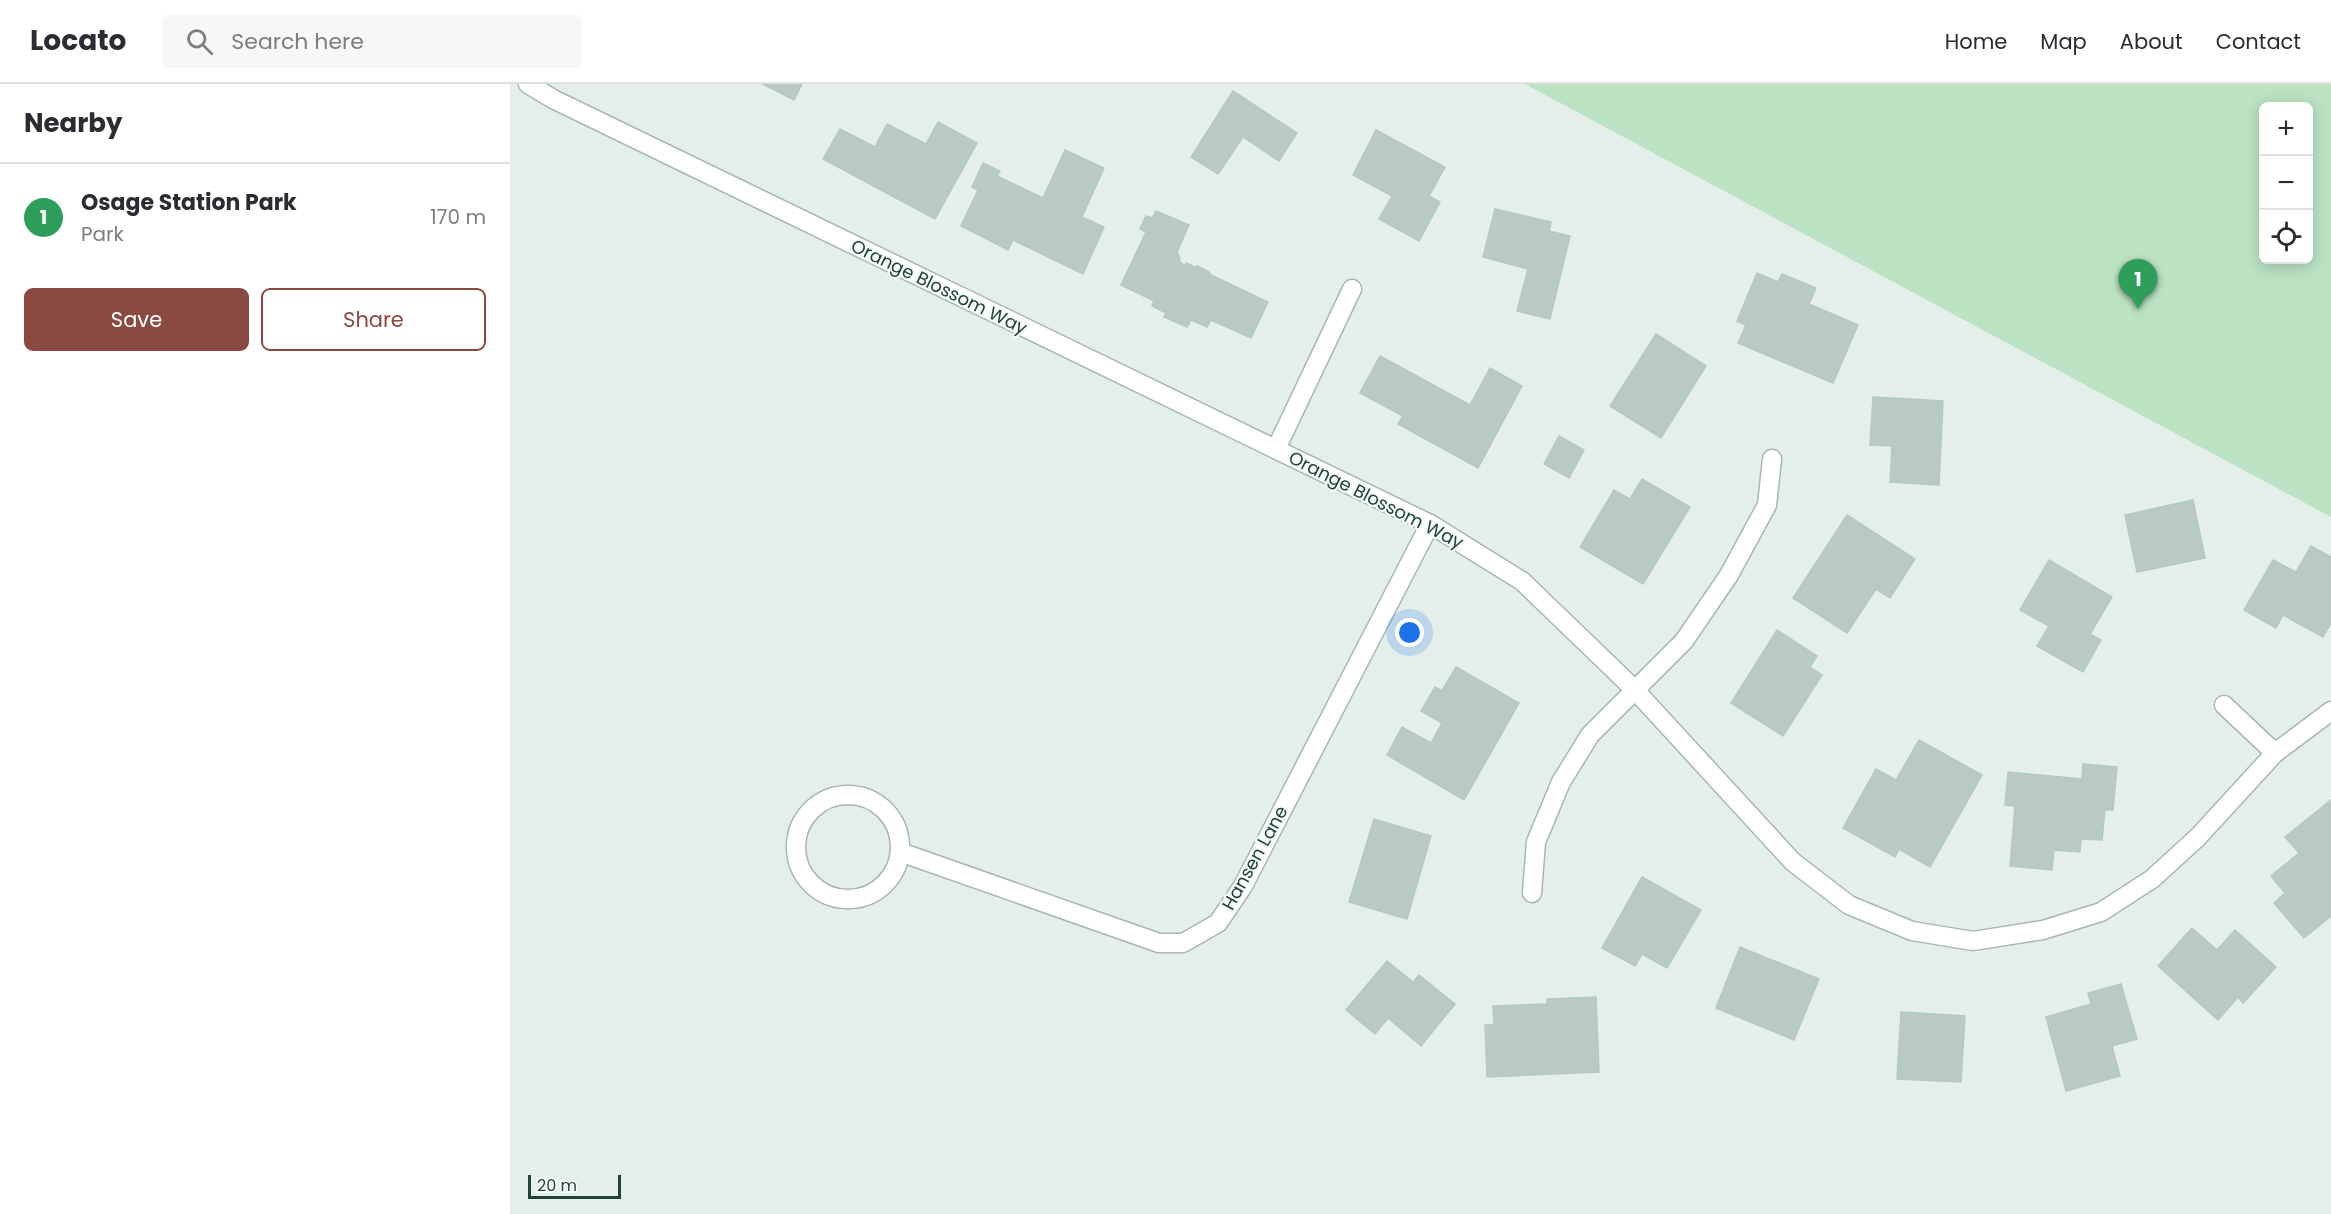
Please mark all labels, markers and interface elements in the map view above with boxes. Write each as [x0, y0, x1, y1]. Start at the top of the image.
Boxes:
search box [162, 14, 582, 68]
text: Locato [30, 21, 126, 60]
icon: search [183, 25, 216, 58]
text: Search here [231, 26, 364, 57]
text: Home [1945, 27, 2007, 56]
text: Map [2040, 27, 2087, 56]
text: About [2120, 27, 2183, 56]
text: Contact [2216, 27, 2301, 56]
map controls [2259, 102, 2313, 264]
button: + [2259, 102, 2313, 156]
text: Nearby [24, 105, 122, 141]
button: − [2259, 156, 2313, 210]
text: Osage Station Park [81, 187, 297, 218]
text: 1 [40, 203, 47, 231]
text: 170 m [430, 203, 486, 231]
button: locate [2259, 210, 2313, 264]
text: Park [81, 220, 124, 248]
street label: Orange Blossom Way [847, 233, 1032, 340]
pin: 1 [2118, 260, 2158, 309]
button: Save [24, 288, 249, 351]
button: Share [261, 288, 486, 351]
street label: Orange Blossom Way [1284, 445, 1468, 555]
your location [1395, 618, 1424, 647]
street label: Hansen Lane [1216, 801, 1294, 914]
scale bar [528, 1172, 621, 1200]
text: 20 m [537, 1174, 577, 1197]

